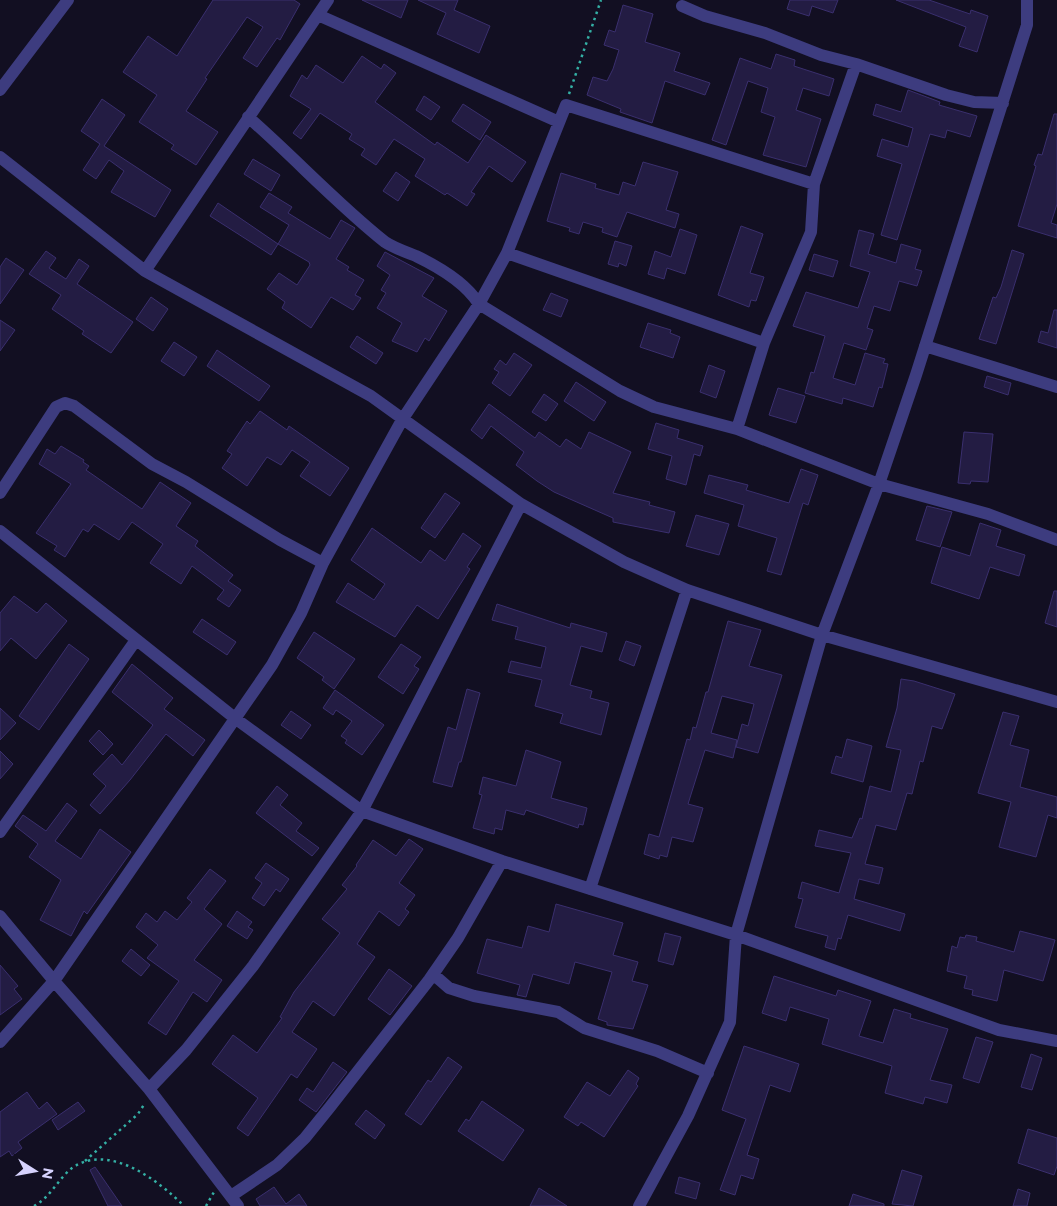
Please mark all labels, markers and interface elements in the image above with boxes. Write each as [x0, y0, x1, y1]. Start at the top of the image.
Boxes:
north arrow [10, 1146, 60, 1196]
text: N [38, 1166, 58, 1181]

